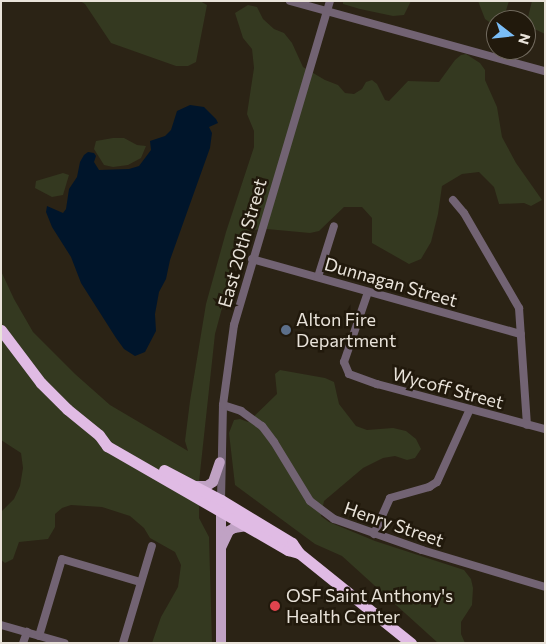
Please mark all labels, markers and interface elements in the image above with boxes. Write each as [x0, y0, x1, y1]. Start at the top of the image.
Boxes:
north arrow [486, 10, 536, 60]
text: N [515, 32, 535, 46]
street label: East 20th Street [213, 176, 271, 310]
street label: Dunnagan Street [322, 253, 460, 311]
place label: Alton Fire Department [296, 309, 396, 352]
marker: Alton Fire Department [280, 324, 292, 336]
street label: Wycoff Street [390, 363, 506, 413]
street label: Henry Street [341, 497, 447, 551]
place label: OSF Saint Anthony's Health Center [286, 585, 453, 628]
marker: OSF Saint Anthony's Health Center [268, 599, 282, 613]

